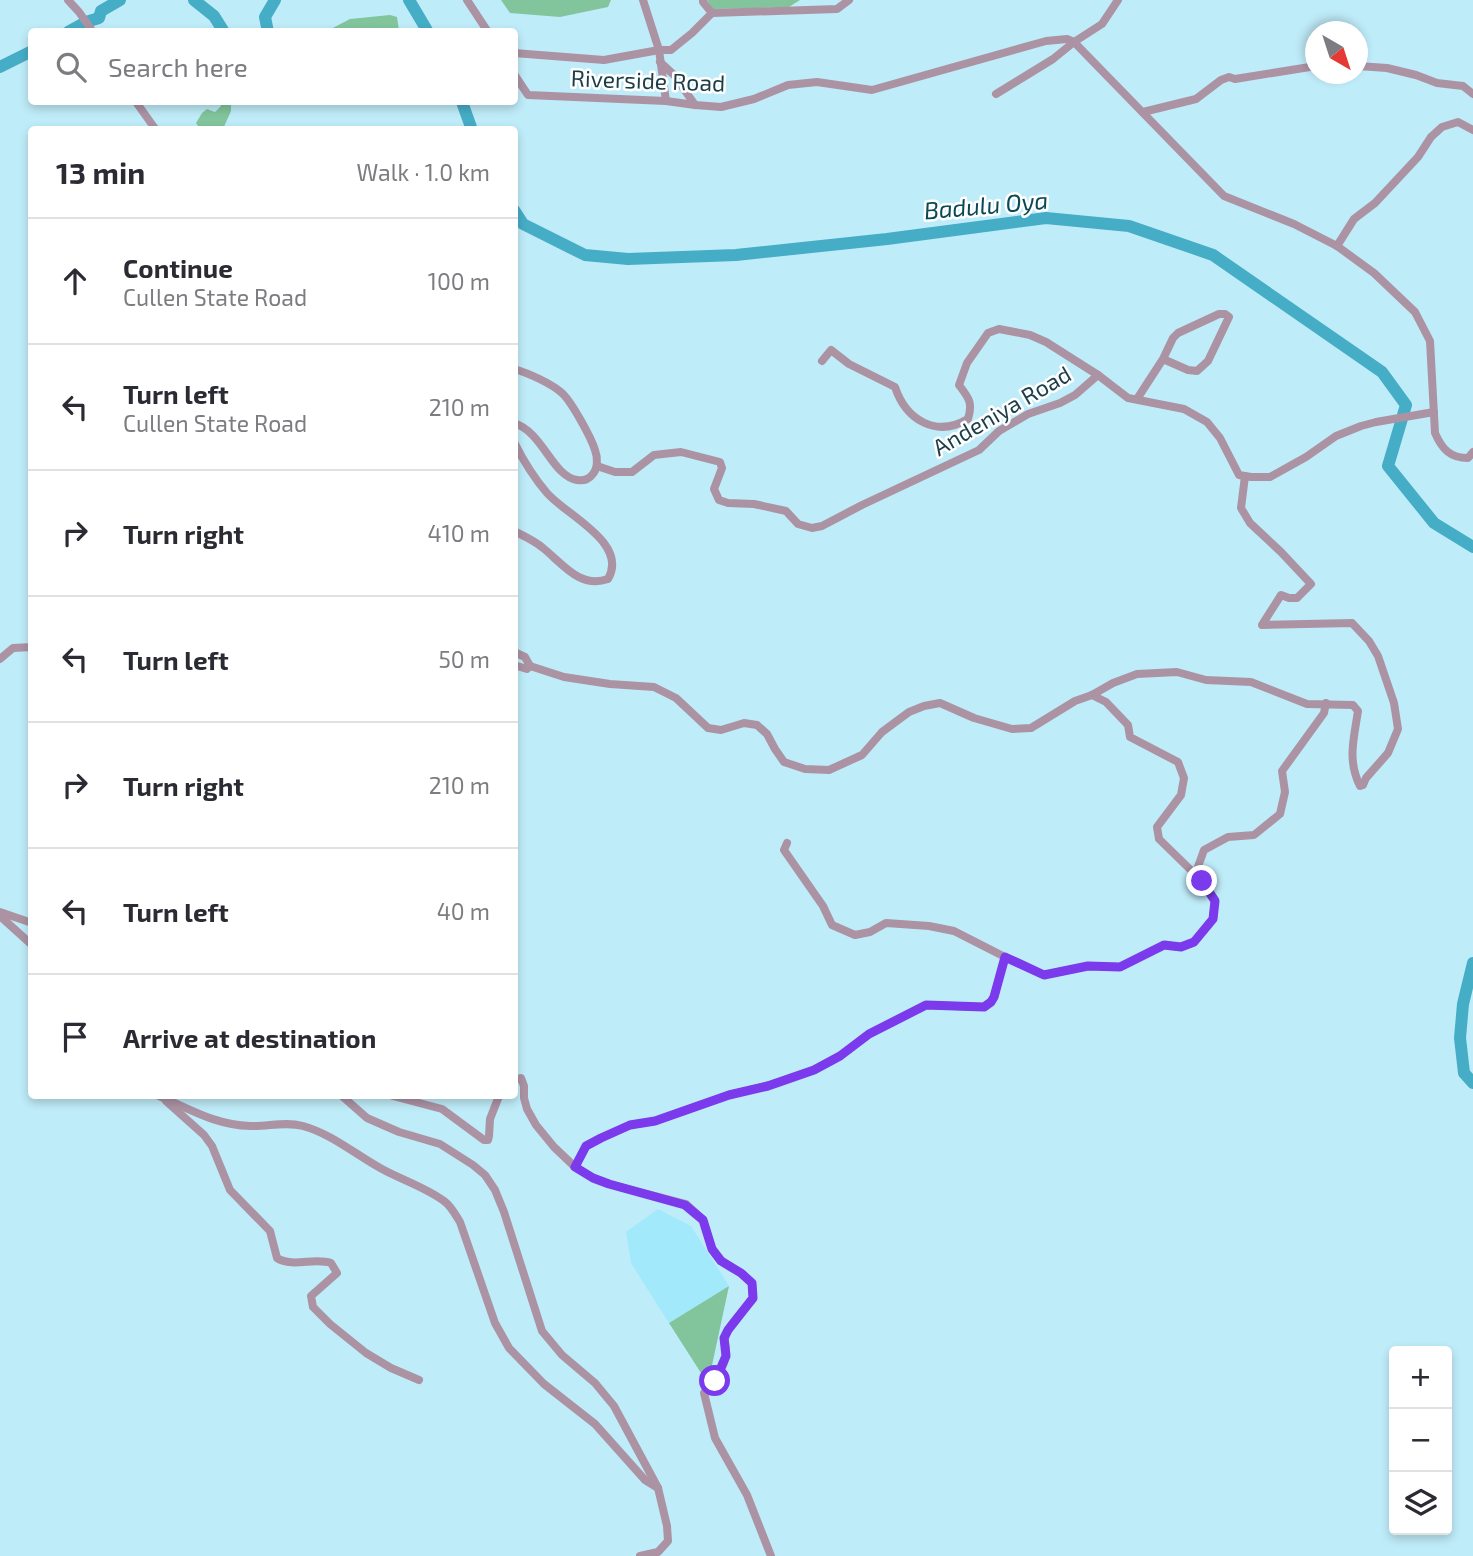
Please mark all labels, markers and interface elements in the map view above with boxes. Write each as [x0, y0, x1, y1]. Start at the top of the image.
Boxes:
north arrow [1305, 21, 1368, 84]
search box [28, 28, 518, 105]
icon: search [52, 48, 90, 86]
text: Search here [108, 51, 248, 82]
street label: Riverside Road [570, 63, 726, 97]
text: 13 min [56, 154, 145, 190]
text: Walk · 1.0 km [357, 158, 490, 186]
water label: Badulu Oya [923, 185, 1049, 224]
text: Continue [123, 252, 233, 283]
icon: ahead [56, 262, 94, 300]
text: 100 m [428, 267, 490, 295]
text: Cullen State Road [123, 283, 307, 311]
street label: Andeniya Road [927, 359, 1076, 461]
text: Turn left [123, 378, 229, 409]
icon: left [56, 388, 94, 426]
text: 210 m [429, 393, 490, 421]
text: Cullen State Road [123, 409, 307, 437]
icon: right [56, 514, 94, 552]
text: Turn right [123, 518, 244, 549]
text: 410 m [428, 519, 490, 547]
icon: left [56, 640, 94, 678]
text: Turn left [123, 644, 229, 675]
text: 50 m [439, 645, 490, 673]
icon: right [56, 766, 94, 804]
text: Turn right [123, 770, 244, 801]
text: 210 m [429, 771, 490, 799]
route end [1186, 865, 1217, 896]
icon: left [56, 892, 94, 930]
text: Turn left [123, 896, 229, 927]
text: 40 m [437, 897, 490, 925]
icon: arrive [56, 1018, 94, 1056]
text: Arrive at destination [123, 1022, 376, 1053]
map controls [1389, 1346, 1452, 1535]
button: + [1389, 1346, 1452, 1409]
route start [699, 1365, 730, 1396]
button: − [1389, 1409, 1452, 1472]
button: layers [1389, 1472, 1452, 1535]

